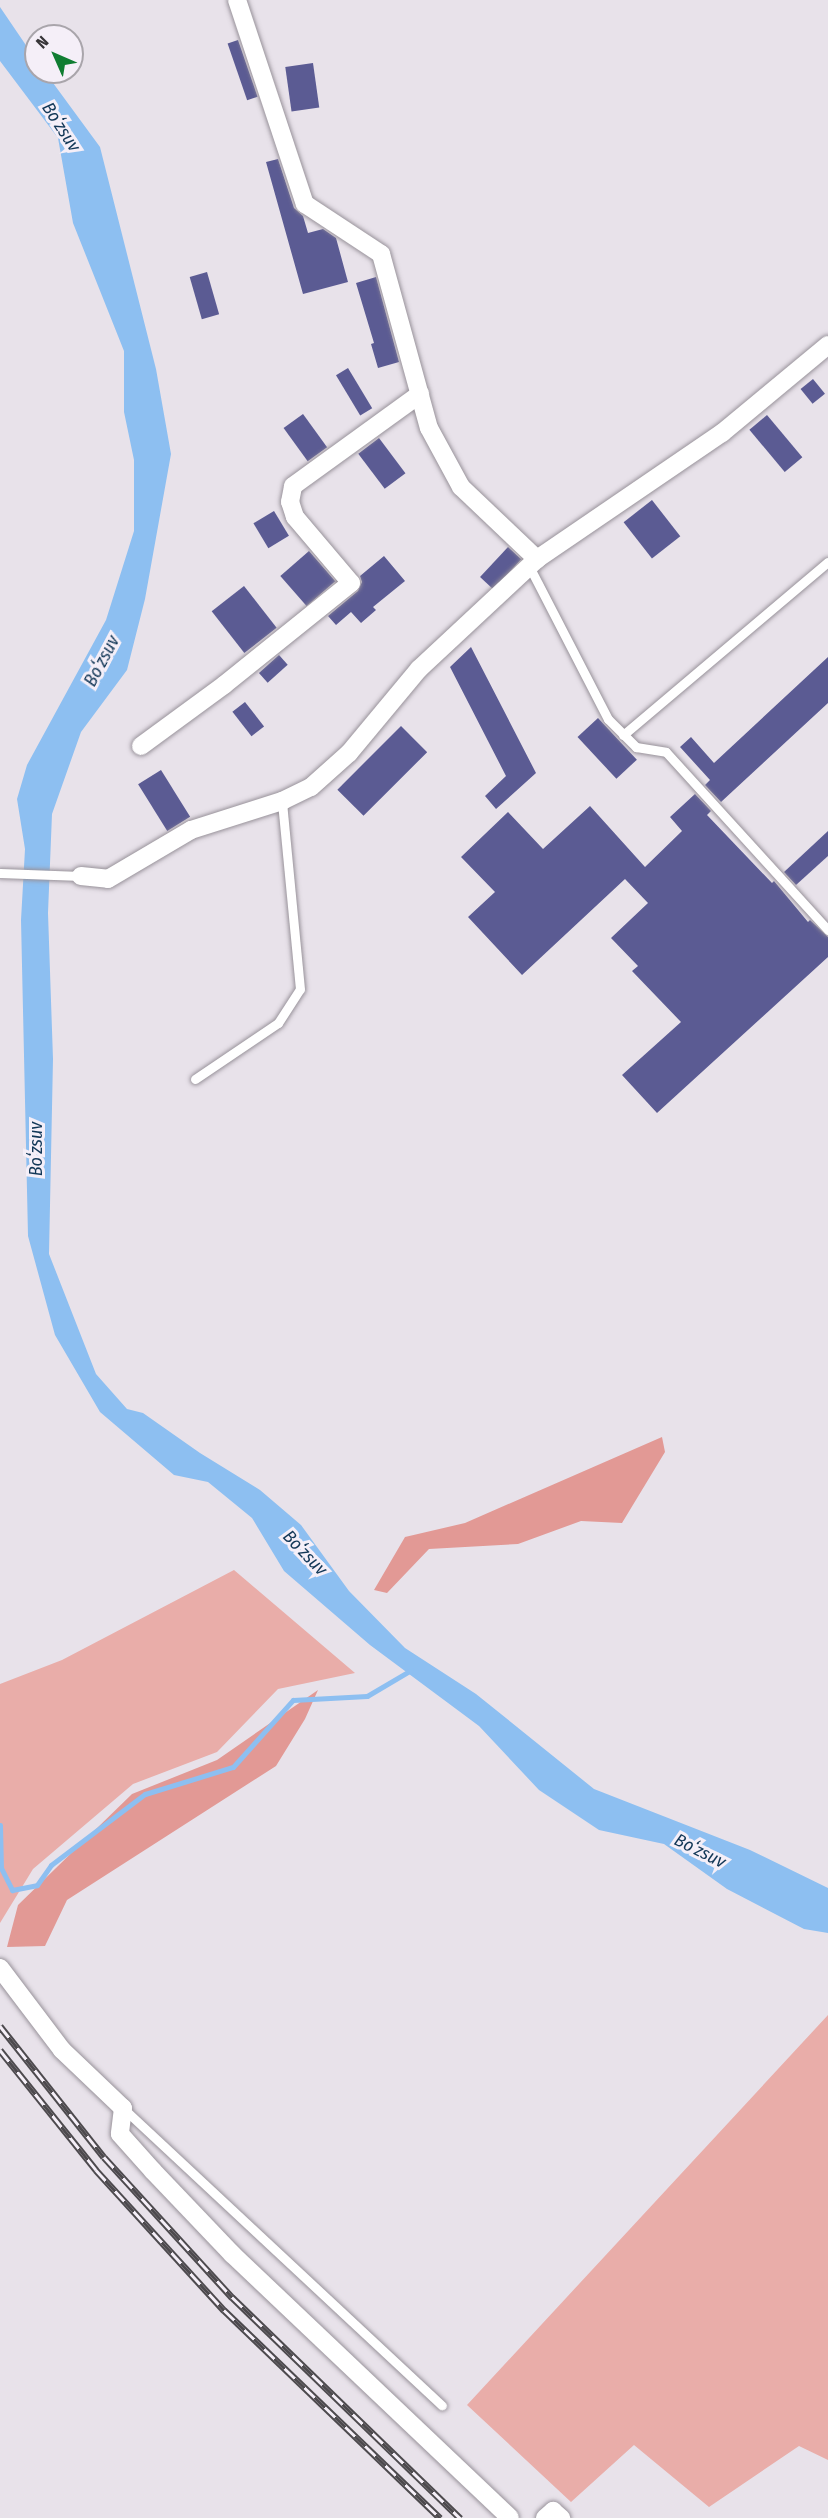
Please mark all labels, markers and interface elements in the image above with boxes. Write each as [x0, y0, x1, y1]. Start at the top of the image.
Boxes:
north arrow [24, 24, 84, 84]
text: N [32, 32, 52, 52]
water label: Boʻzsuv [37, 98, 85, 156]
water label: Boʻzsuv [80, 632, 124, 690]
water label: Boʻzsuv [25, 1122, 47, 1176]
water label: Boʻzsuv [278, 1526, 332, 1580]
water label: Boʻzsuv [671, 1829, 729, 1873]

